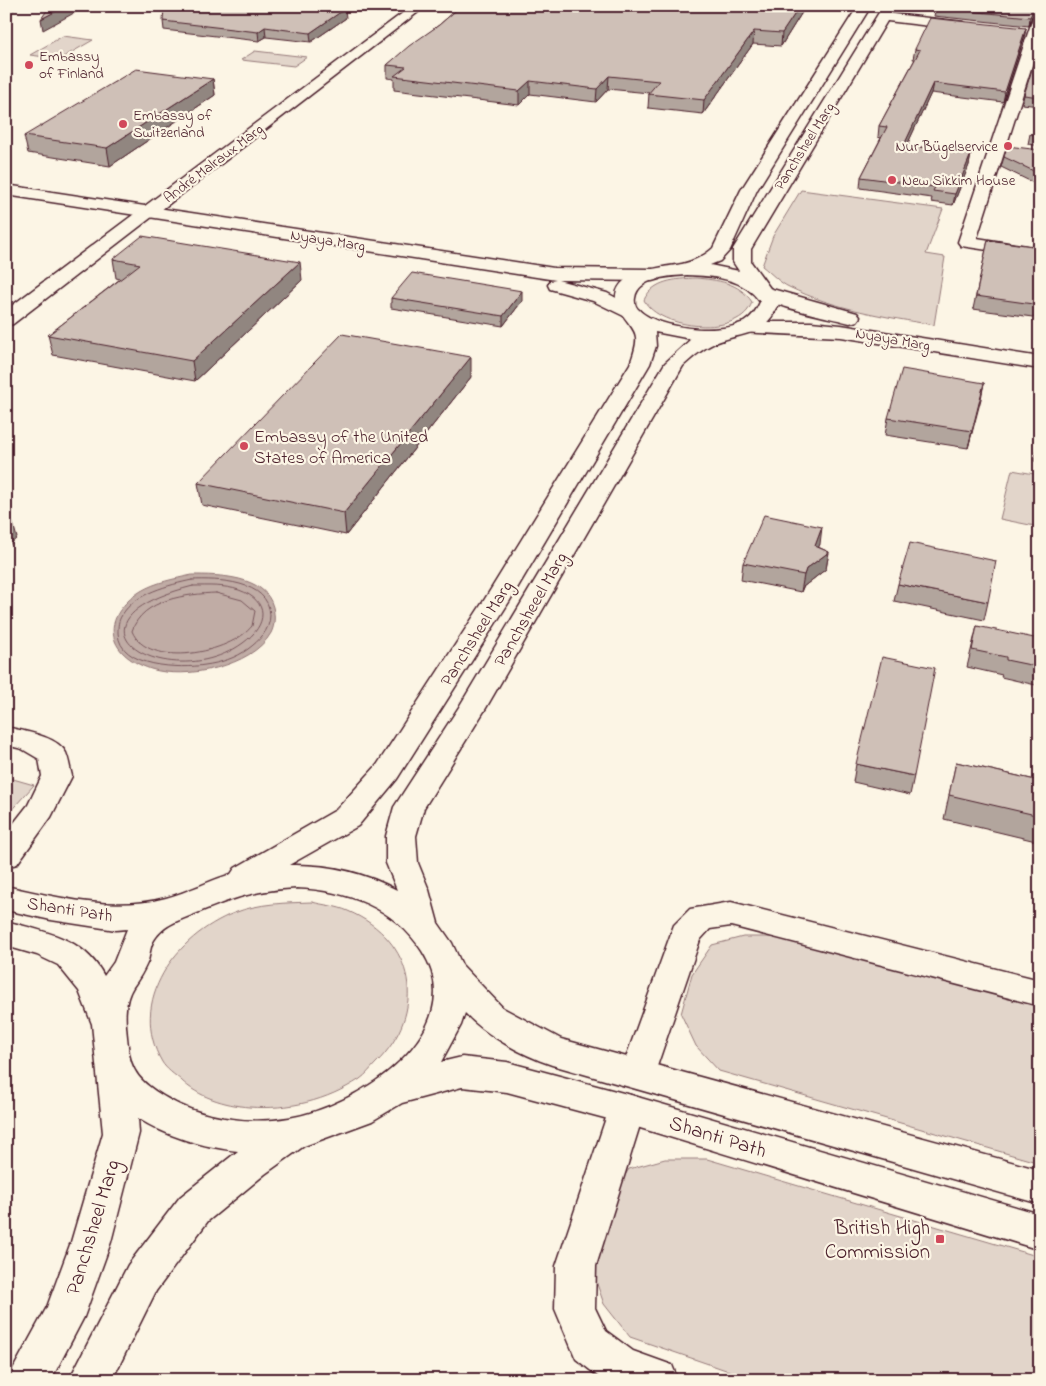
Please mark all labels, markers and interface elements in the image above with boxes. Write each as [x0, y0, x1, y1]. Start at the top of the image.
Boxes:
place label: Embassy of Finland [39, 46, 104, 85]
marker: Embassy of Finland [23, 59, 35, 71]
street label: Panchsheel Marg [769, 98, 842, 195]
place label: Embassy of Switzerland [133, 105, 212, 144]
marker: Embassy of Switzerland [117, 118, 129, 130]
street label: André Malraux Marg [159, 119, 269, 210]
place label: Nur Bügelservice [895, 136, 998, 159]
marker: Nur Bügelservice [1002, 140, 1014, 152]
place label: New Sikkim House [902, 170, 1016, 192]
marker: New Sikkim House [886, 174, 898, 186]
street label: Nyaya Marg [289, 224, 367, 259]
street label: Nyaya Marg [854, 323, 932, 358]
place label: Embassy of the United States of America [254, 425, 428, 472]
marker: Embassy of the United States of America [238, 440, 250, 452]
street label: Panchsheeel Marg [488, 548, 576, 673]
street label: Panchsheel Marg [435, 576, 521, 692]
street label: Shanti Path [25, 891, 114, 931]
street label: Shanti Path [665, 1109, 770, 1167]
street label: Panchsheel Marg [59, 1156, 131, 1300]
place label: British High Commission [825, 1214, 930, 1268]
marker: British High Commission [934, 1233, 946, 1245]

